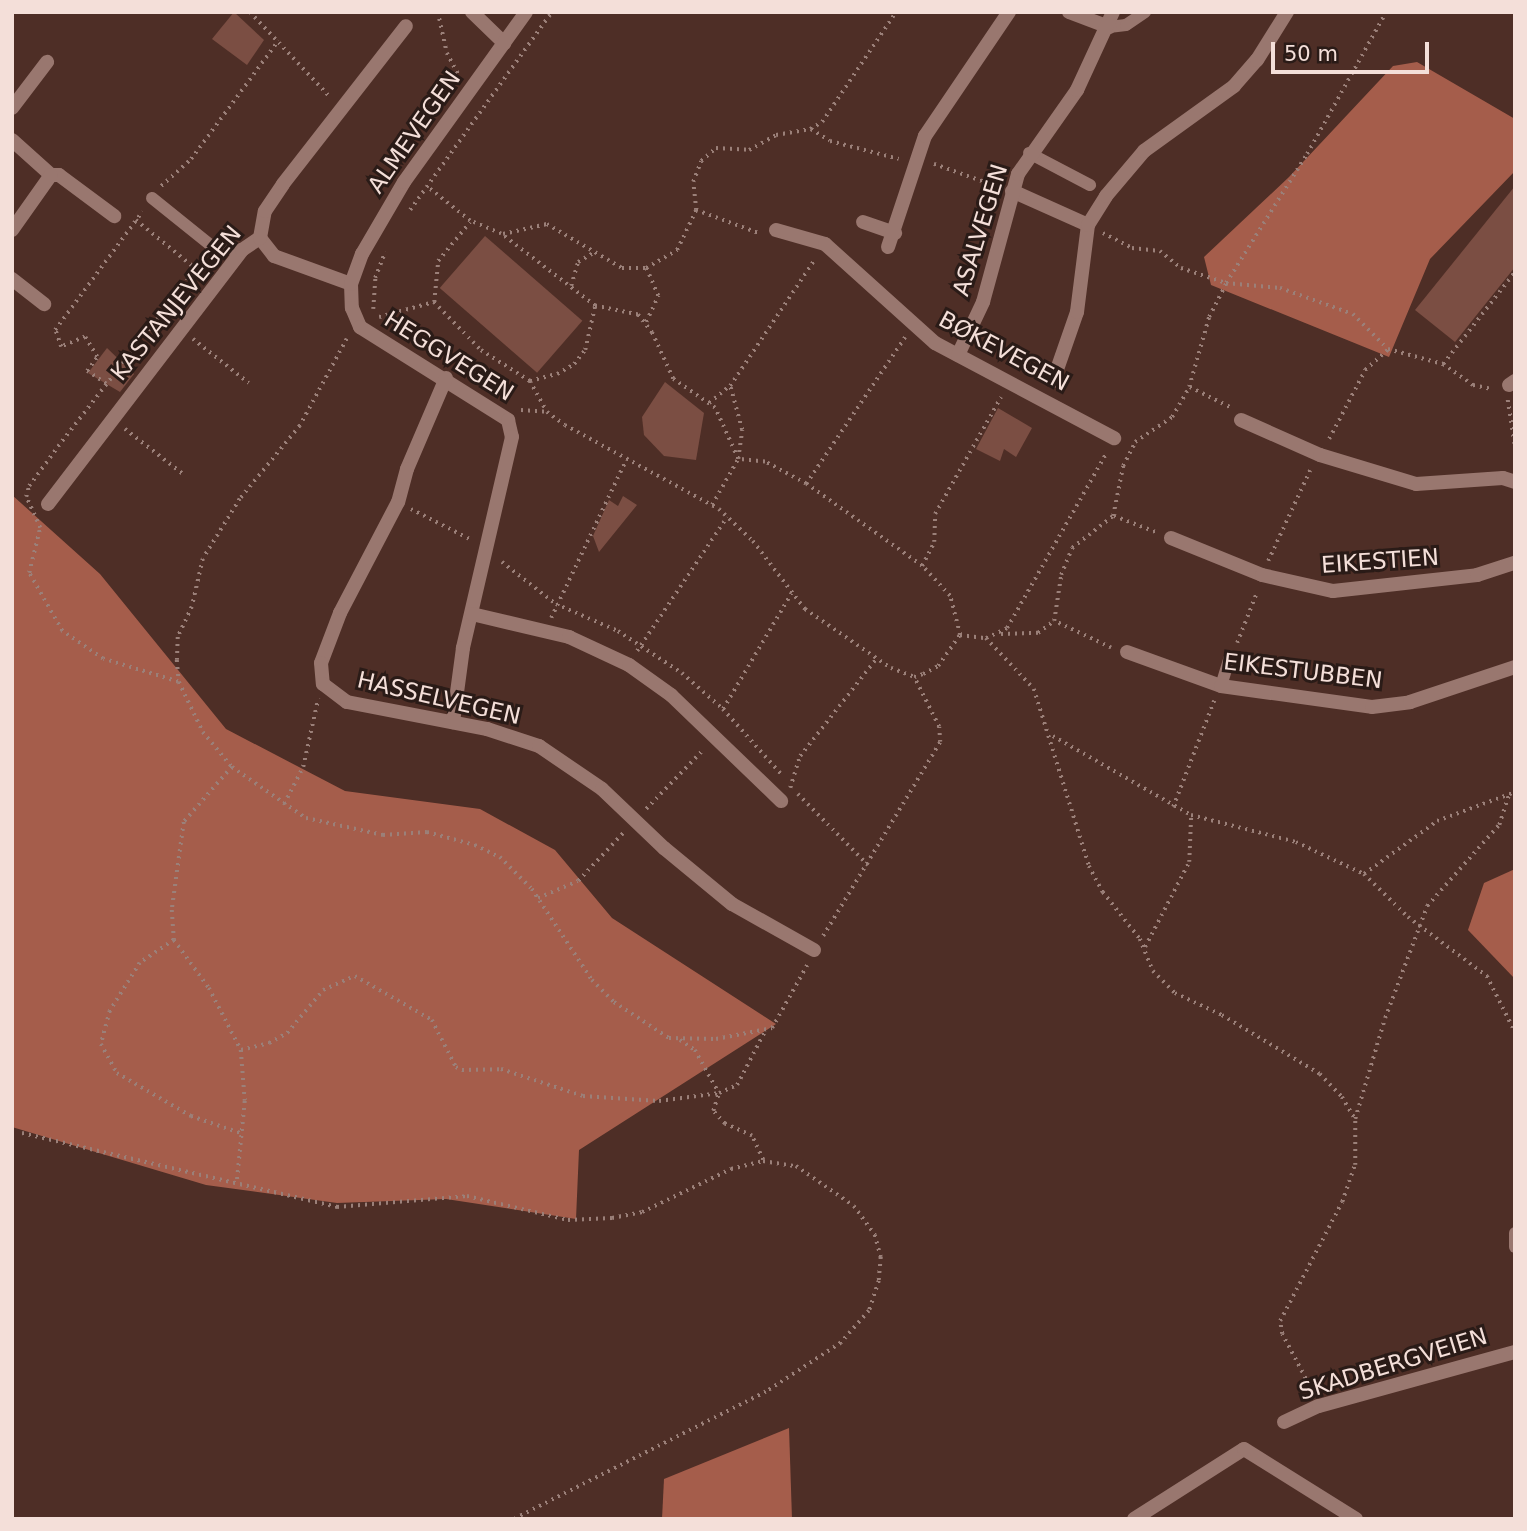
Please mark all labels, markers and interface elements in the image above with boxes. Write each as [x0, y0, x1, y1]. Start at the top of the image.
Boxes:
scale bar [1275, 28, 1432, 72]
text: 50 m [1284, 42, 1338, 66]
street label: ALMEVEGEN [362, 66, 466, 198]
street label: ASALVEGEN [947, 161, 1013, 299]
street label: KASTANJEVEGEN [105, 220, 247, 386]
street label: HEGGVEGEN [379, 305, 519, 407]
street label: BØKEVEGEN [934, 305, 1074, 397]
street label: EIKESTIEN [1320, 543, 1440, 579]
street label: EIKESTUBBEN [1222, 648, 1384, 694]
street label: HASSELVEGEN [355, 666, 523, 730]
street label: SKADBERGVEIEN [1295, 1322, 1491, 1406]

